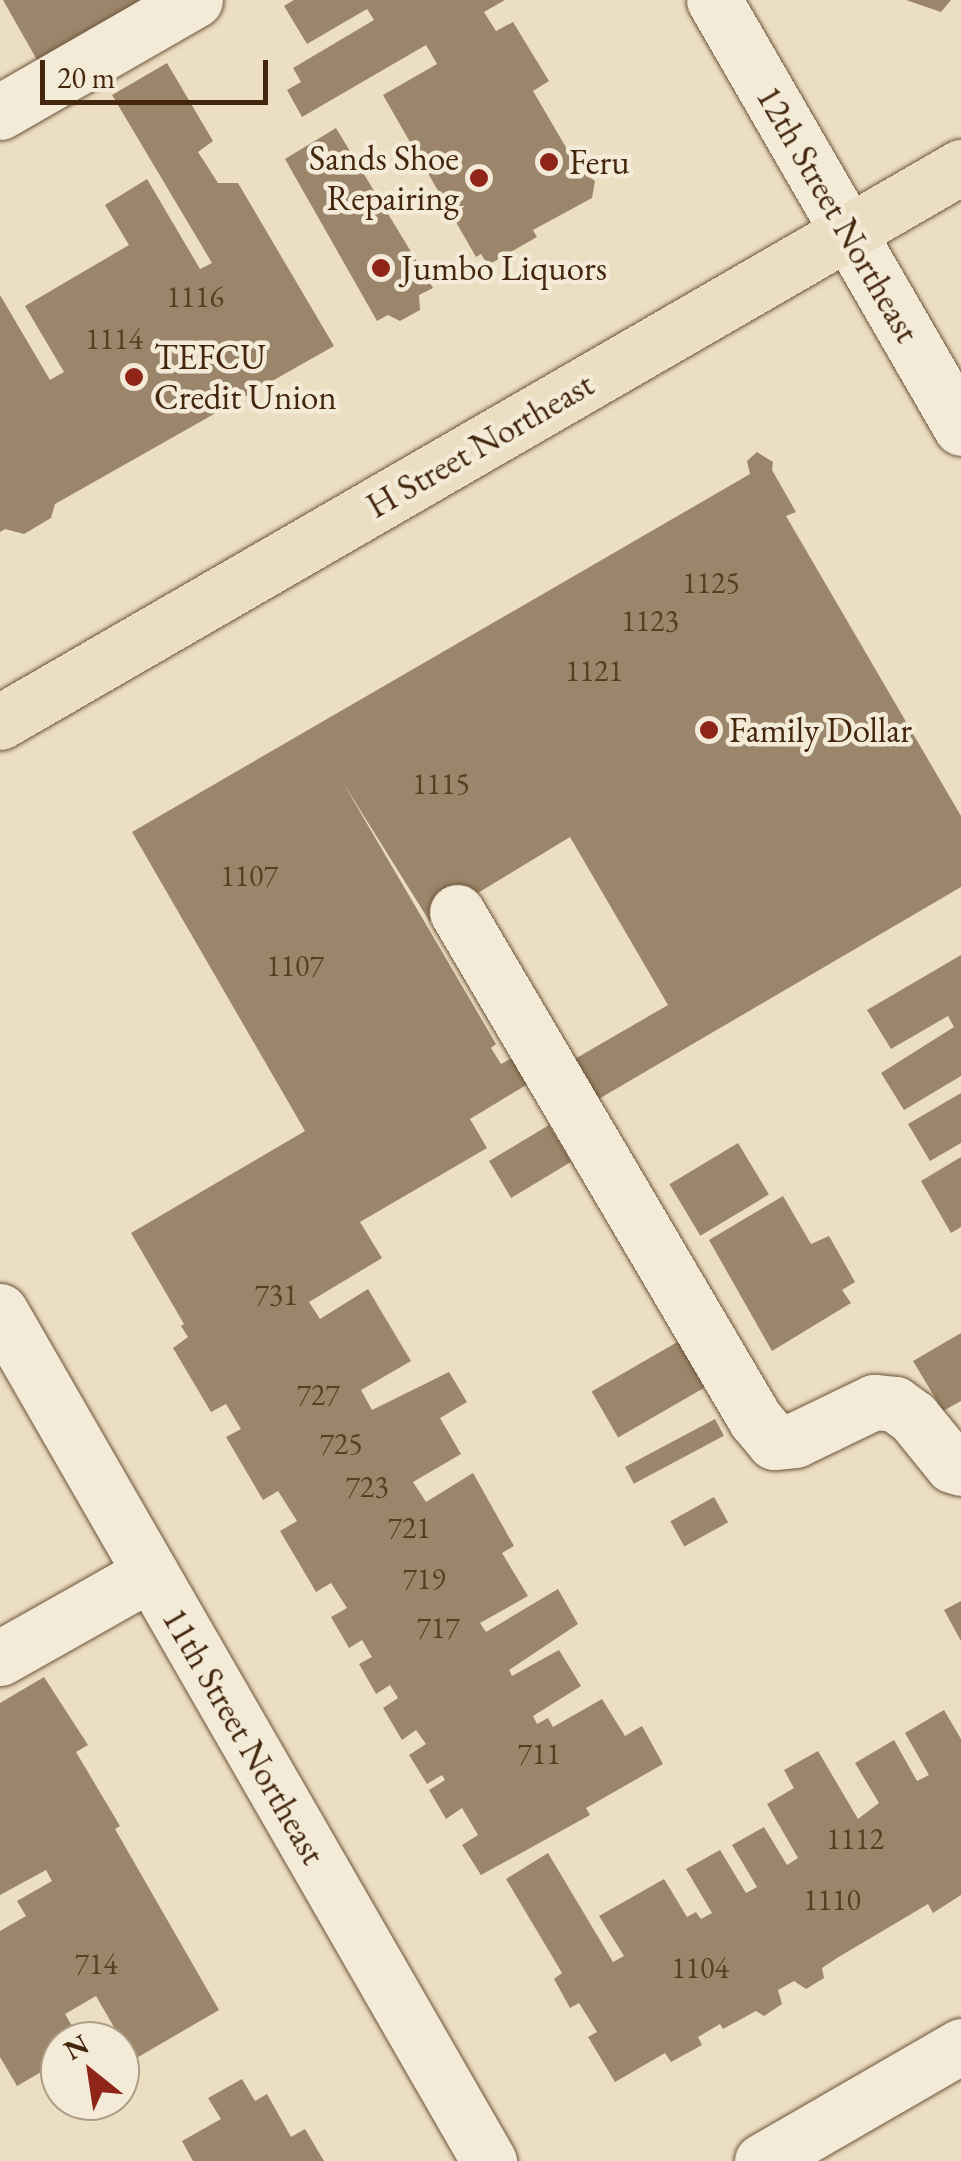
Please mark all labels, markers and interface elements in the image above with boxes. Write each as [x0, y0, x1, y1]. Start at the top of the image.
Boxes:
scale bar [45, 40, 272, 102]
text: 20 m [57, 58, 115, 97]
street label: 12th Street Northeast [748, 78, 928, 350]
place label: Sands Shoe Repairing [309, 137, 459, 219]
place label: Feru [569, 141, 630, 183]
marker: Feru [538, 151, 560, 173]
marker: Sands Shoe Repairing [468, 167, 490, 189]
place label: Jumbo Liquors [401, 247, 607, 289]
marker: Jumbo Liquors [370, 257, 392, 279]
house number: 1116 [166, 279, 224, 315]
house number: 1114 [85, 321, 143, 357]
place label: TEFCU Credit Union [154, 336, 337, 418]
street label: H Street Northeast [359, 363, 601, 527]
marker: TEFCU Credit Union [123, 366, 145, 388]
house number: 1125 [682, 565, 740, 601]
house number: 1123 [621, 603, 679, 639]
house number: 1121 [565, 653, 623, 689]
place label: Family Dollar [729, 709, 912, 751]
marker: Family Dollar [698, 719, 720, 741]
house number: 1115 [412, 766, 470, 802]
house number: 1107 [220, 858, 278, 894]
house number: 1107 [266, 948, 324, 984]
house number: 731 [254, 1277, 298, 1313]
house number: 727 [296, 1377, 340, 1413]
house number: 725 [319, 1426, 363, 1462]
house number: 723 [345, 1469, 389, 1505]
house number: 721 [387, 1510, 431, 1546]
house number: 719 [402, 1561, 446, 1597]
street label: 11th Street Northeast [154, 1600, 334, 1872]
house number: 717 [416, 1610, 460, 1646]
house number: 711 [517, 1736, 561, 1772]
house number: 1112 [826, 1821, 884, 1857]
house number: 1110 [803, 1882, 861, 1918]
house number: 714 [74, 1946, 118, 1982]
house number: 1104 [671, 1950, 729, 1986]
north arrow [40, 2021, 140, 2121]
text: N [57, 2025, 95, 2068]

